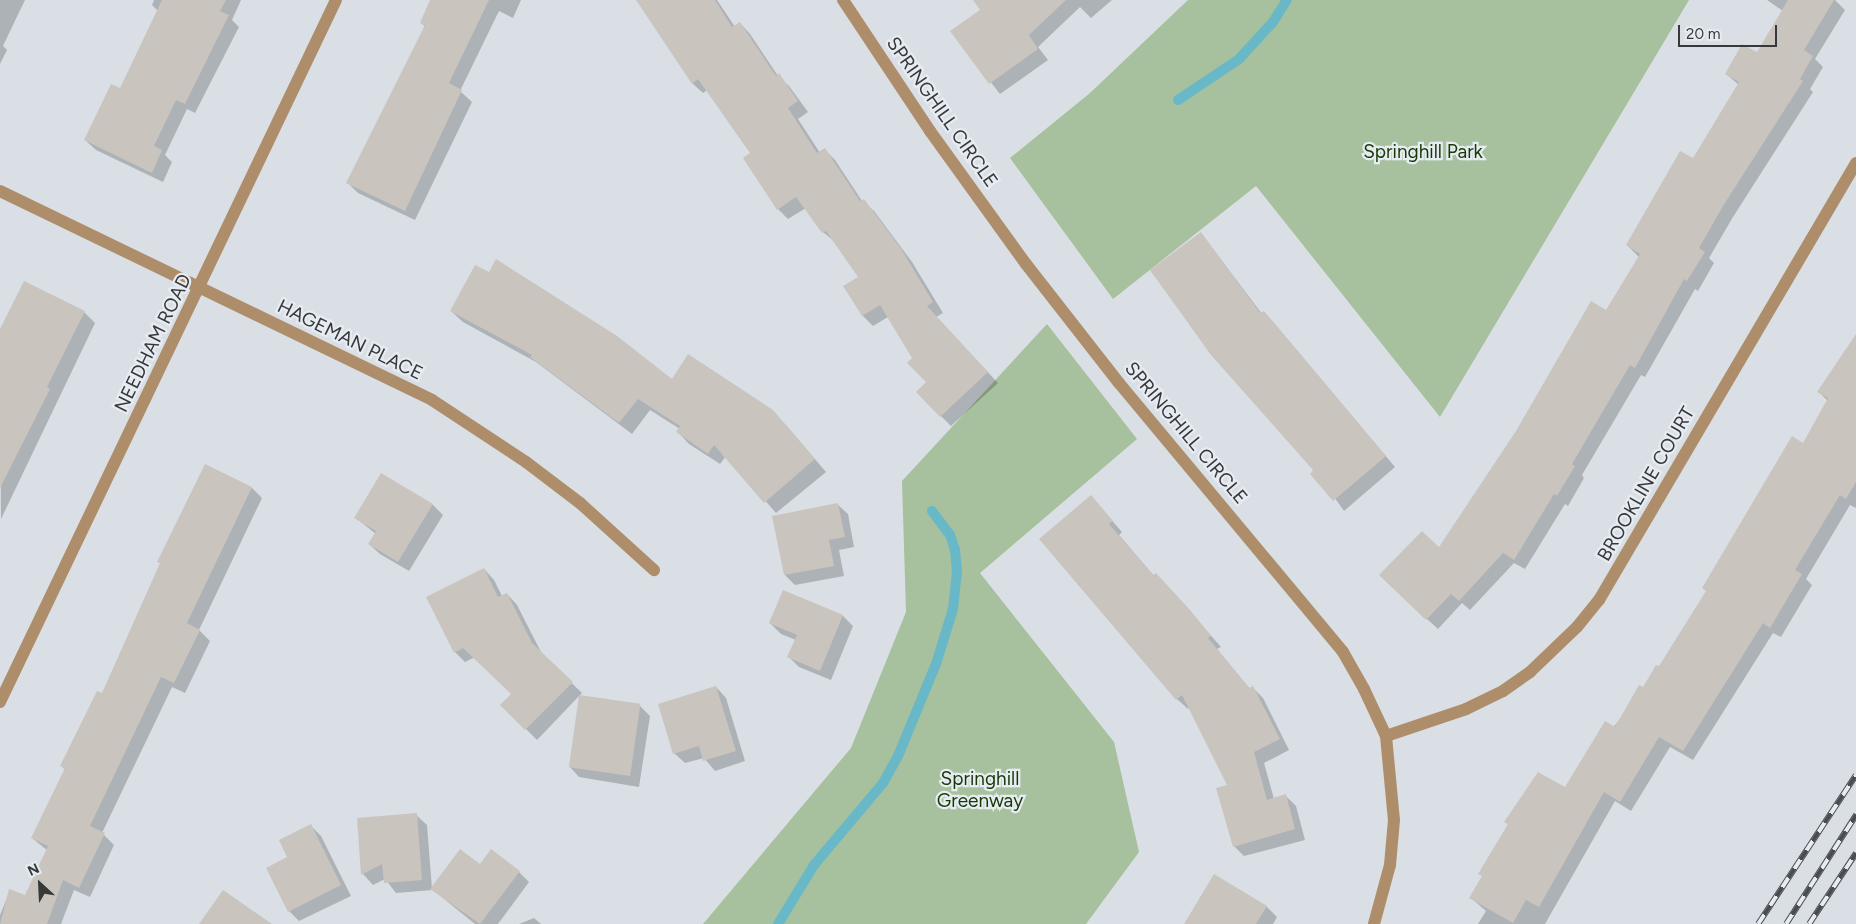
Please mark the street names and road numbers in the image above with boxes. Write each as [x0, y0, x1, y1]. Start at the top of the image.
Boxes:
street label: SPRINGHILL CIRCLE [882, 32, 1002, 192]
street label: NEEDHAM ROAD [110, 270, 196, 416]
street label: HAGEMAN PLACE [274, 295, 426, 385]
street label: SPRINGHILL CIRCLE [1120, 357, 1252, 509]
street label: BROOKLINE COURT [1593, 403, 1699, 565]

